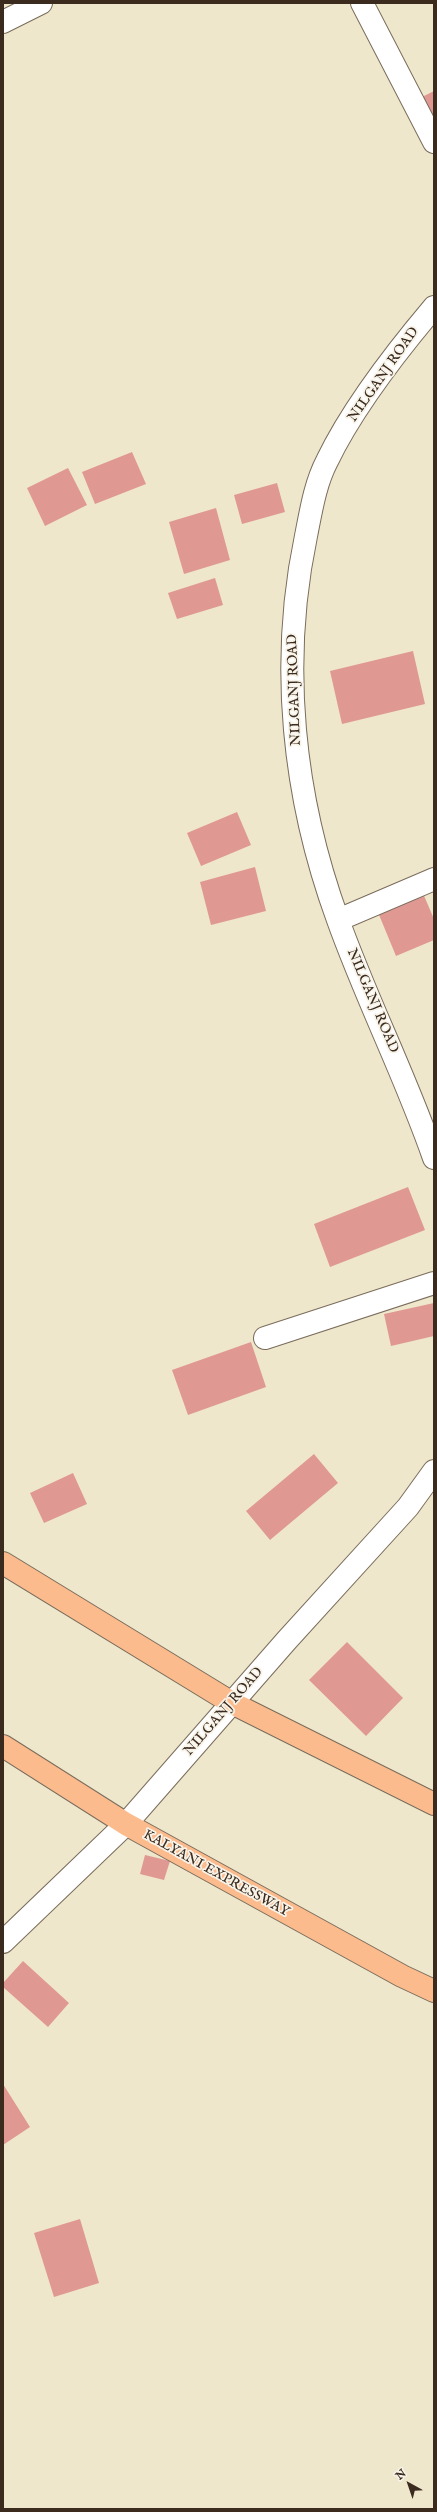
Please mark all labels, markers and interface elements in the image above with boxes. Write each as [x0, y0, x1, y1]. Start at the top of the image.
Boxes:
street label: NILGANJ ROAD [345, 324, 423, 426]
street label: NILGANJ ROAD [285, 634, 305, 746]
street label: NILGANJ ROAD [342, 946, 402, 1056]
street label: NILGANJ ROAD [181, 1664, 267, 1760]
street label: KALYANI EXPRESSWAY [140, 1827, 292, 1921]
north arrow [389, 2464, 429, 2504]
text: N [393, 2466, 409, 2483]

